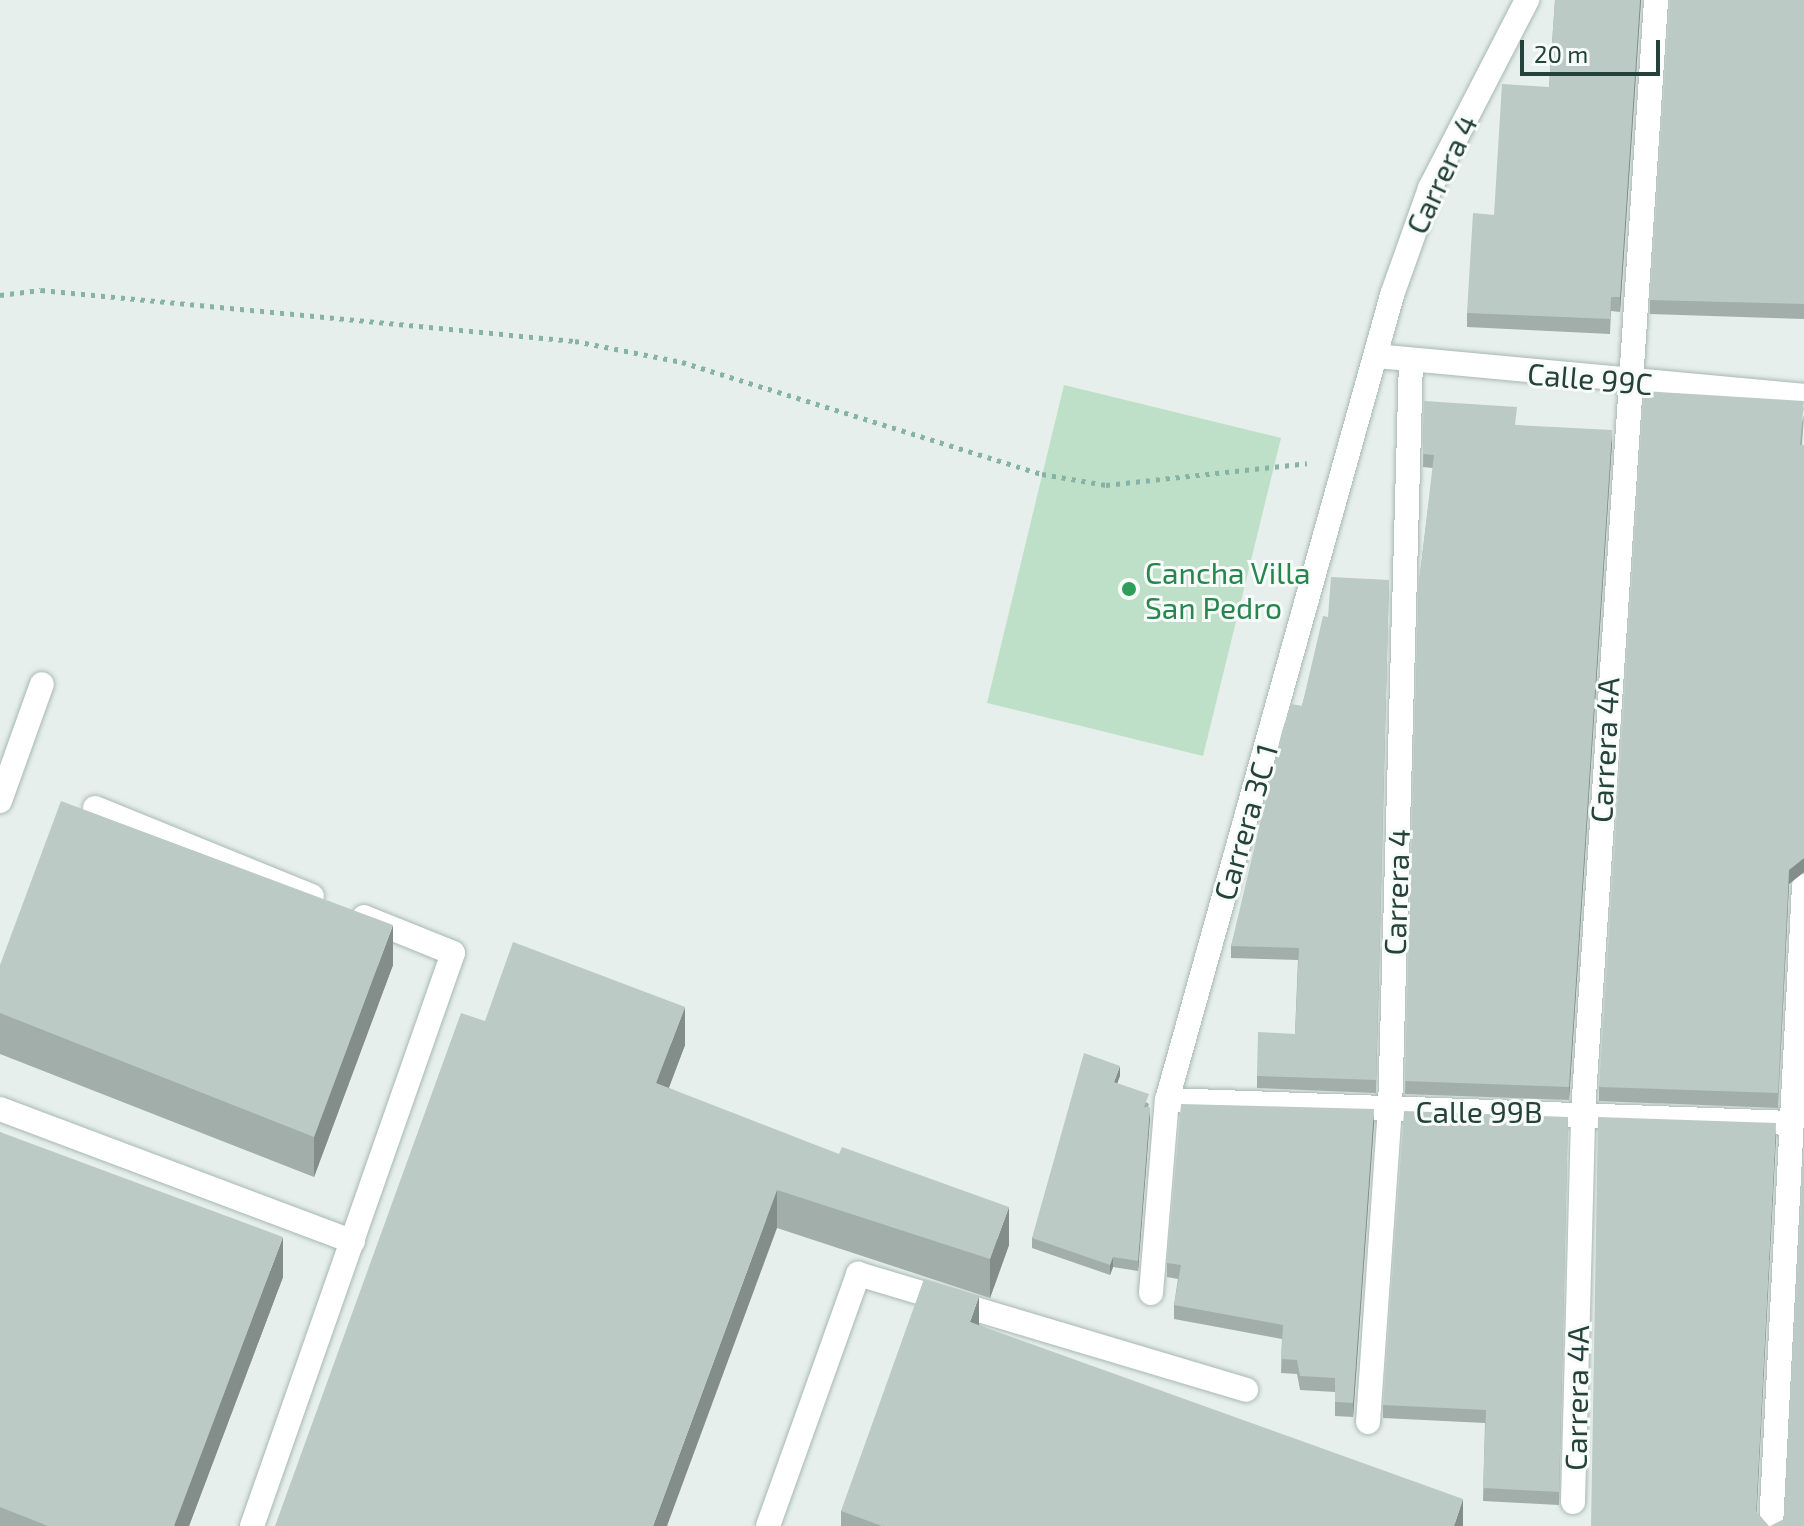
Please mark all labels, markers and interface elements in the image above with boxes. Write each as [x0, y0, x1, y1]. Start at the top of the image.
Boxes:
scale bar [1524, 24, 1664, 74]
text: 20 m [1534, 39, 1588, 68]
street label: Carrera 4 [1398, 109, 1484, 239]
street label: Calle 99C [1526, 355, 1654, 401]
place label: Cancha Villa San Pedro [1145, 554, 1311, 624]
marker: Cancha Villa San Pedro [1120, 580, 1138, 598]
street label: Carrera 4A [1582, 676, 1626, 824]
street label: Carrera 3C 1 [1206, 740, 1284, 904]
street label: Carrera 4 [1376, 828, 1416, 956]
street label: Calle 99B [1415, 1093, 1543, 1129]
street label: Carrera 4A [1557, 1325, 1595, 1471]

